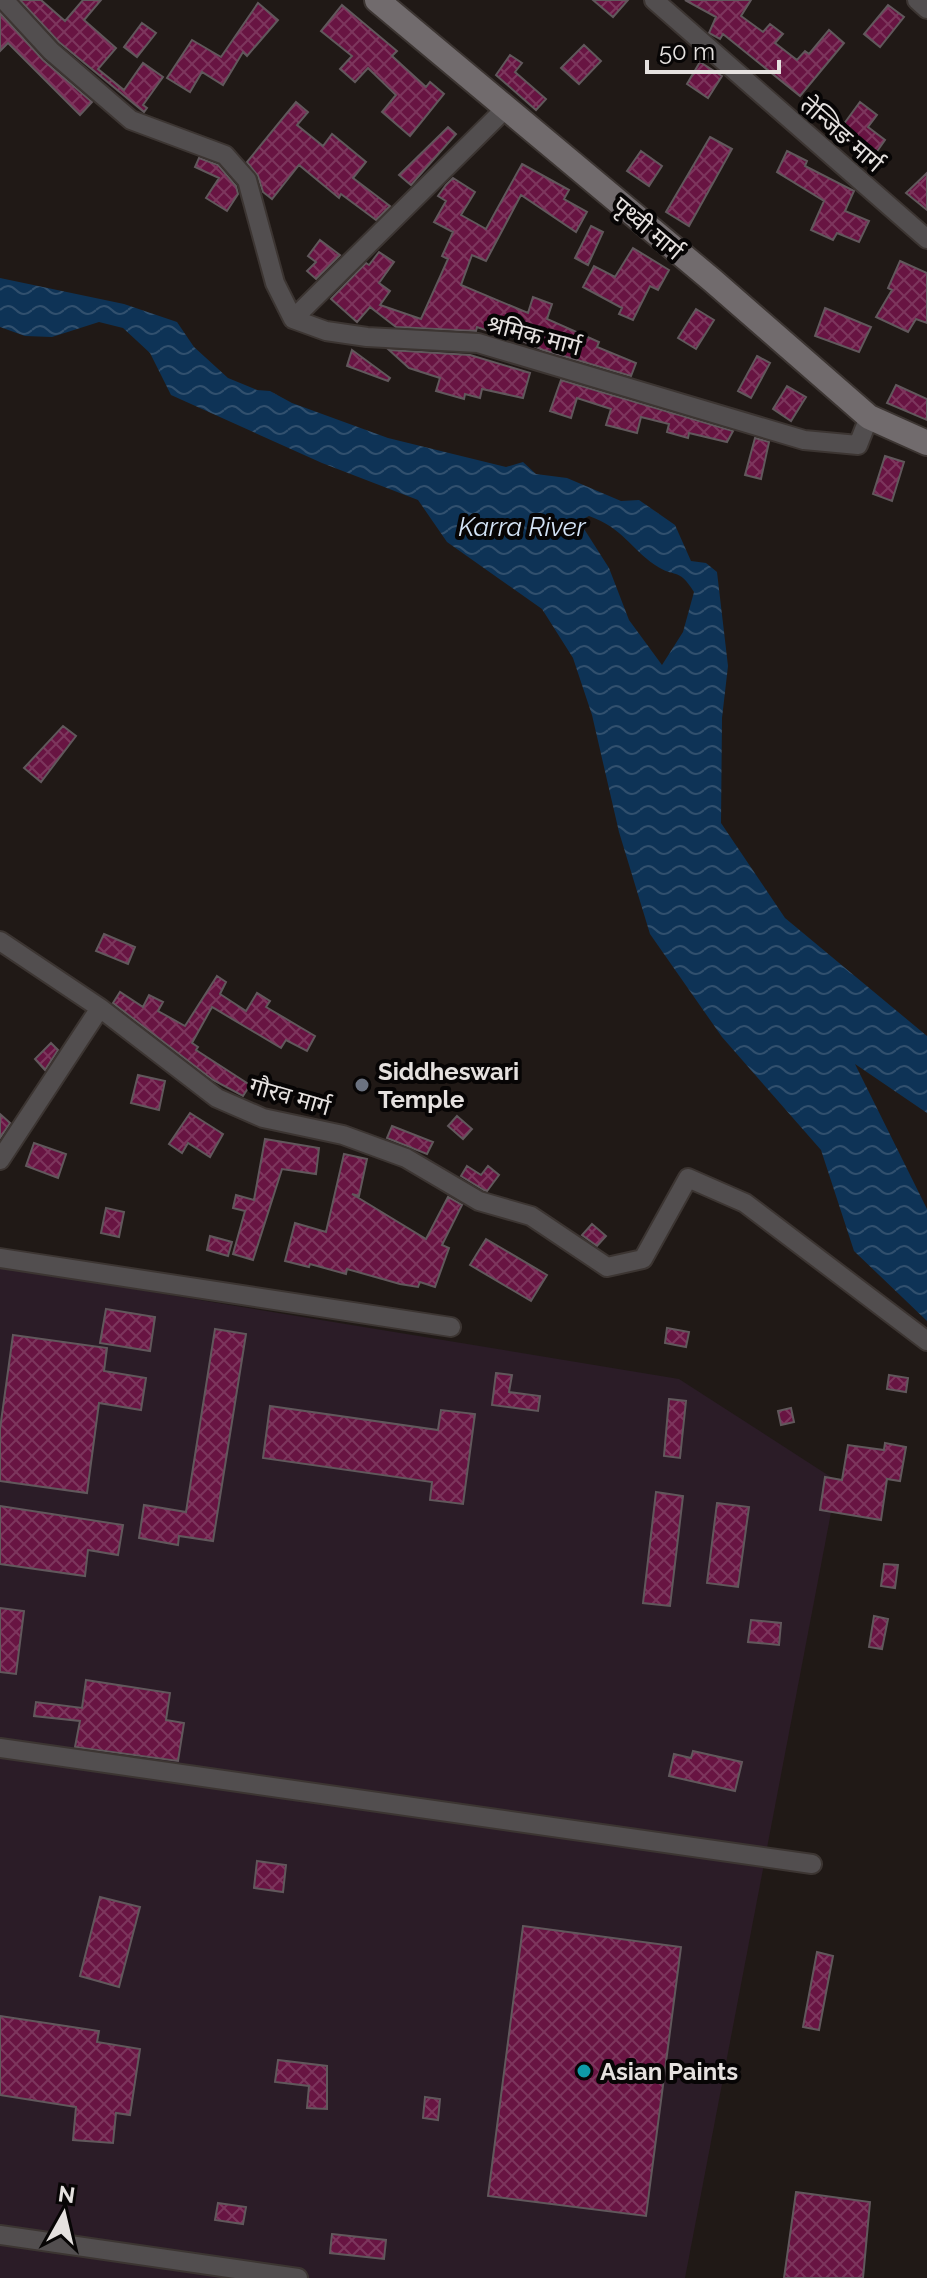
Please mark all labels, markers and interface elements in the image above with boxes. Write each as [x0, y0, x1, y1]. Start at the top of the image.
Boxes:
scale bar [647, 24, 779, 74]
text: 50 m [659, 37, 715, 66]
street label: तेन्जिङ मार्ग [795, 90, 890, 179]
street label: पृथ्वी मार्ग [606, 190, 690, 267]
street label: श्रमिक मार्ग [484, 309, 585, 362]
water label: Karra River [458, 512, 587, 542]
place label: Siddheswari Temple [378, 1057, 519, 1114]
street label: गौरव मार्ग [246, 1071, 335, 1122]
marker: Siddheswari Temple [353, 1076, 371, 1094]
place label: Asian Paints [600, 2057, 738, 2086]
marker: Asian Paints [575, 2062, 593, 2080]
north arrow [24, 2174, 104, 2254]
text: N [57, 2180, 77, 2208]

